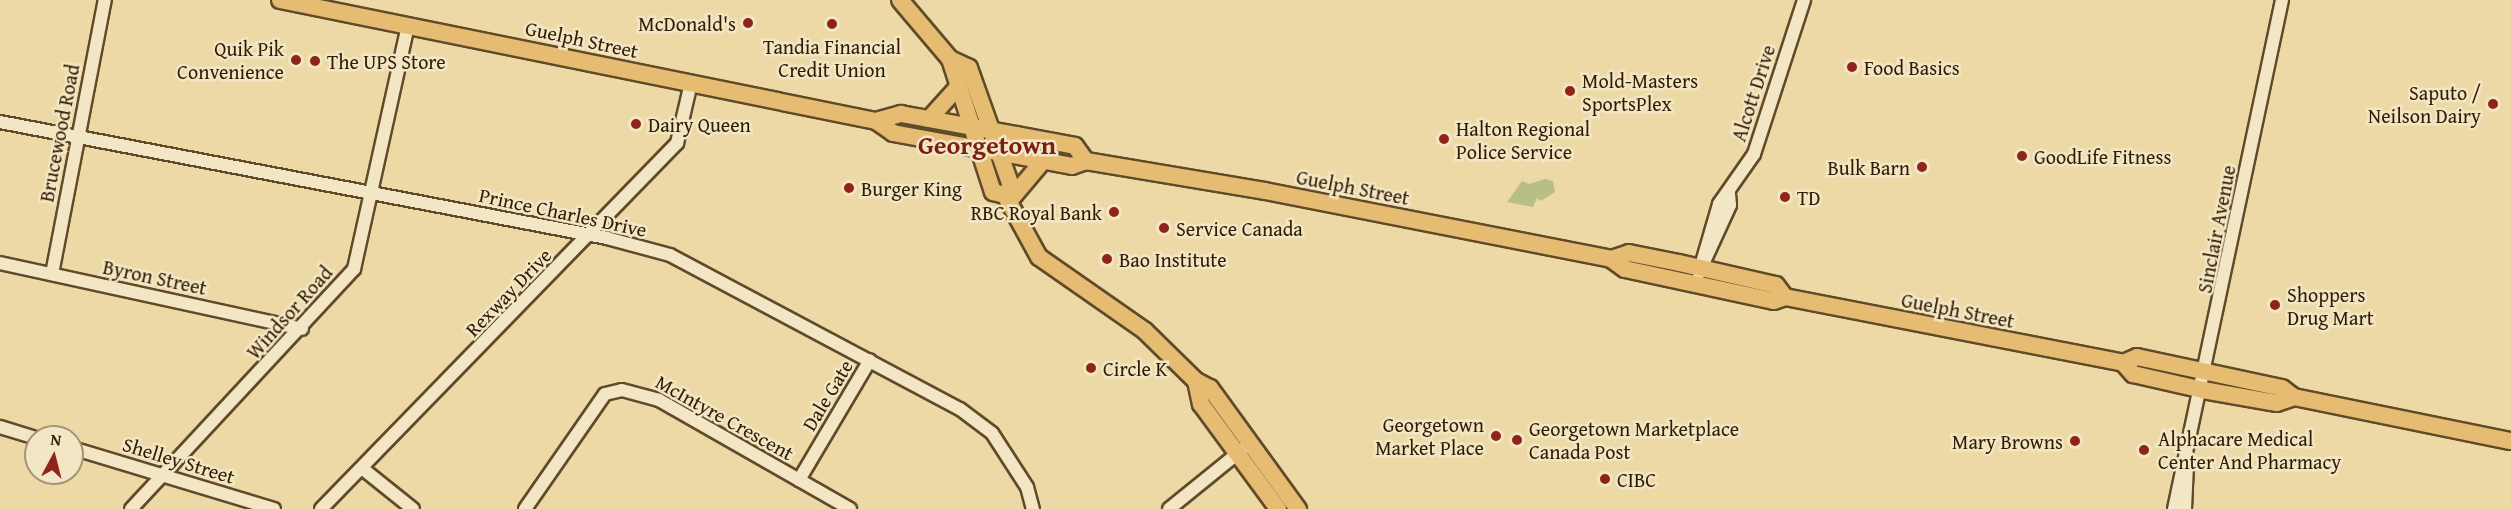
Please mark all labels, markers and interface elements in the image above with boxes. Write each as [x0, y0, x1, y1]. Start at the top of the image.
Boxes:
place label: McDonald's [638, 11, 736, 35]
street label: Guelph Street [523, 15, 641, 63]
marker: McDonald's [741, 16, 755, 30]
marker: Tandia Financial Credit Union [825, 17, 839, 31]
place label: Tandia Financial Credit Union [763, 34, 901, 81]
place label: Quik Pik Convenience [177, 36, 284, 83]
street label: Alcott Drive [1726, 42, 1780, 144]
place label: The UPS Store [327, 49, 446, 73]
marker: Quik Pik Convenience [289, 53, 303, 67]
marker: The UPS Store [308, 54, 322, 68]
place label: Food Basics [1864, 55, 1960, 79]
marker: Food Basics [1845, 60, 1859, 74]
street label: Brucewood Road [34, 62, 84, 204]
place label: Mold-Masters SportsPlex [1582, 68, 1698, 115]
place label: Saputo / Neilson Dairy [2368, 80, 2481, 127]
marker: Mold-Masters SportsPlex [1563, 84, 1577, 98]
marker: Saputo / Neilson Dairy [2486, 97, 2500, 111]
place label: Dairy Queen [648, 112, 751, 136]
place label: Halton Regional Police Service [1456, 116, 1590, 163]
marker: Dairy Queen [629, 117, 643, 131]
district label: Georgetown [918, 129, 1056, 161]
marker: Halton Regional Police Service [1437, 132, 1451, 146]
place label: GoodLife Fitness [2034, 144, 2171, 168]
marker: GoodLife Fitness [2015, 149, 2029, 163]
place label: Bulk Barn [1827, 155, 1910, 179]
marker: Bulk Barn [1915, 160, 1929, 174]
street label: Sinclair Avenue [2192, 163, 2240, 295]
street label: Guelph Street [1294, 164, 1412, 210]
place label: Burger King [861, 176, 962, 200]
marker: Burger King [842, 181, 856, 195]
street label: Prince Charles Drive [477, 183, 649, 241]
place label: TD [1797, 185, 1820, 209]
marker: TD [1778, 190, 1792, 204]
place label: RBC Royal Bank [971, 200, 1102, 224]
marker: RBC Royal Bank [1107, 205, 1121, 219]
place label: Service Canada [1176, 216, 1303, 240]
marker: Service Canada [1157, 221, 1171, 235]
street label: Rexway Drive [460, 243, 556, 341]
place label: Bao Institute [1119, 247, 1227, 271]
marker: Bao Institute [1100, 252, 1114, 266]
street label: Byron Street [101, 254, 209, 300]
street label: Windsor Road [241, 260, 337, 364]
place label: Shoppers Drug Mart [2287, 282, 2374, 329]
street label: Guelph Street [1899, 287, 2017, 333]
marker: Shoppers Drug Mart [2268, 298, 2282, 312]
street label: Dale Gate [796, 355, 858, 435]
place label: Circle K [1103, 356, 1167, 380]
marker: Circle K [1084, 361, 1098, 375]
street label: McIntyre Crescent [652, 369, 798, 465]
place label: Georgetown Market Place [1375, 412, 1484, 459]
place label: Georgetown Marketplace Canada Post [1529, 416, 1739, 463]
north arrow [24, 425, 84, 485]
place label: Alphacare Medical Center And Pharmacy [2158, 426, 2341, 473]
text: N [49, 427, 63, 452]
marker: Georgetown Market Place [1489, 429, 1503, 443]
place label: Mary Browns [1952, 429, 2063, 453]
street label: Shelley Street [120, 432, 238, 488]
marker: Georgetown Marketplace Canada Post [1510, 433, 1524, 447]
marker: Mary Browns [2068, 434, 2082, 448]
marker: Alphacare Medical Center And Pharmacy [2135, 441, 2153, 459]
place label: CIBC [1617, 467, 1656, 491]
marker: CIBC [1598, 472, 1612, 486]

